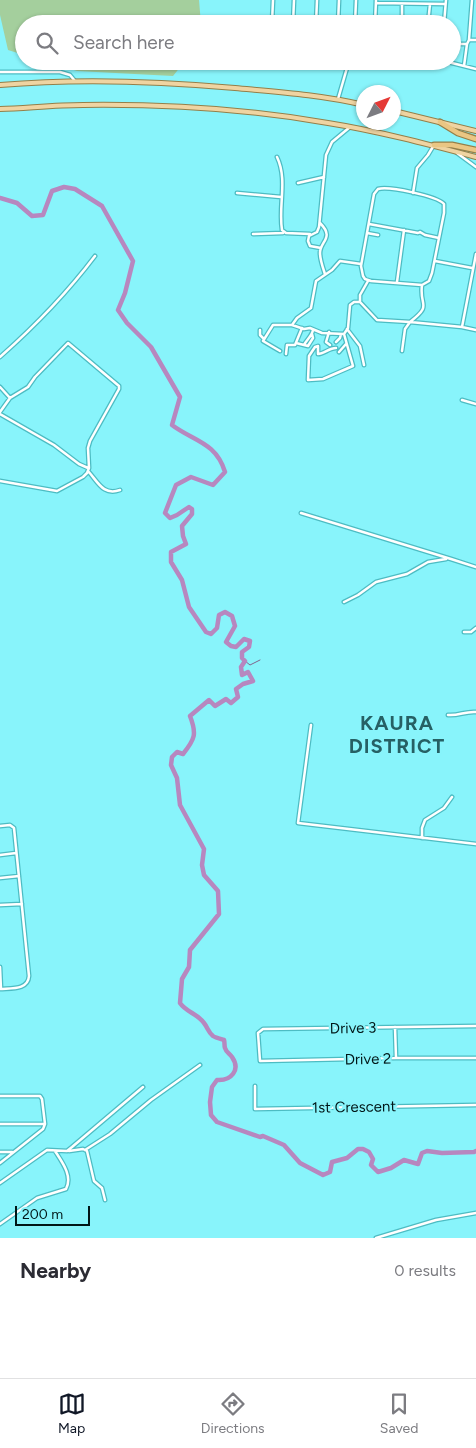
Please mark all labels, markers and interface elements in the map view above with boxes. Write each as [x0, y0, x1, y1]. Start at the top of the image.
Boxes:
search box [15, 15, 461, 70]
icon: search [33, 29, 61, 57]
text: Search here [73, 31, 175, 54]
north arrow [356, 85, 401, 130]
district label: KAURA DISTRICT [349, 711, 445, 758]
street label: Drive 3 [330, 1019, 376, 1037]
street label: Drive 2 [344, 1050, 392, 1068]
street label: 1st Crescent [312, 1097, 396, 1117]
scale bar [15, 1203, 90, 1226]
text: 200 m [22, 1206, 63, 1223]
text: Nearby [20, 1258, 91, 1283]
text: 0 results [394, 1261, 456, 1280]
tab: Map [58, 1390, 86, 1437]
tab: Directions [201, 1390, 265, 1437]
tab: Saved [380, 1390, 418, 1437]

